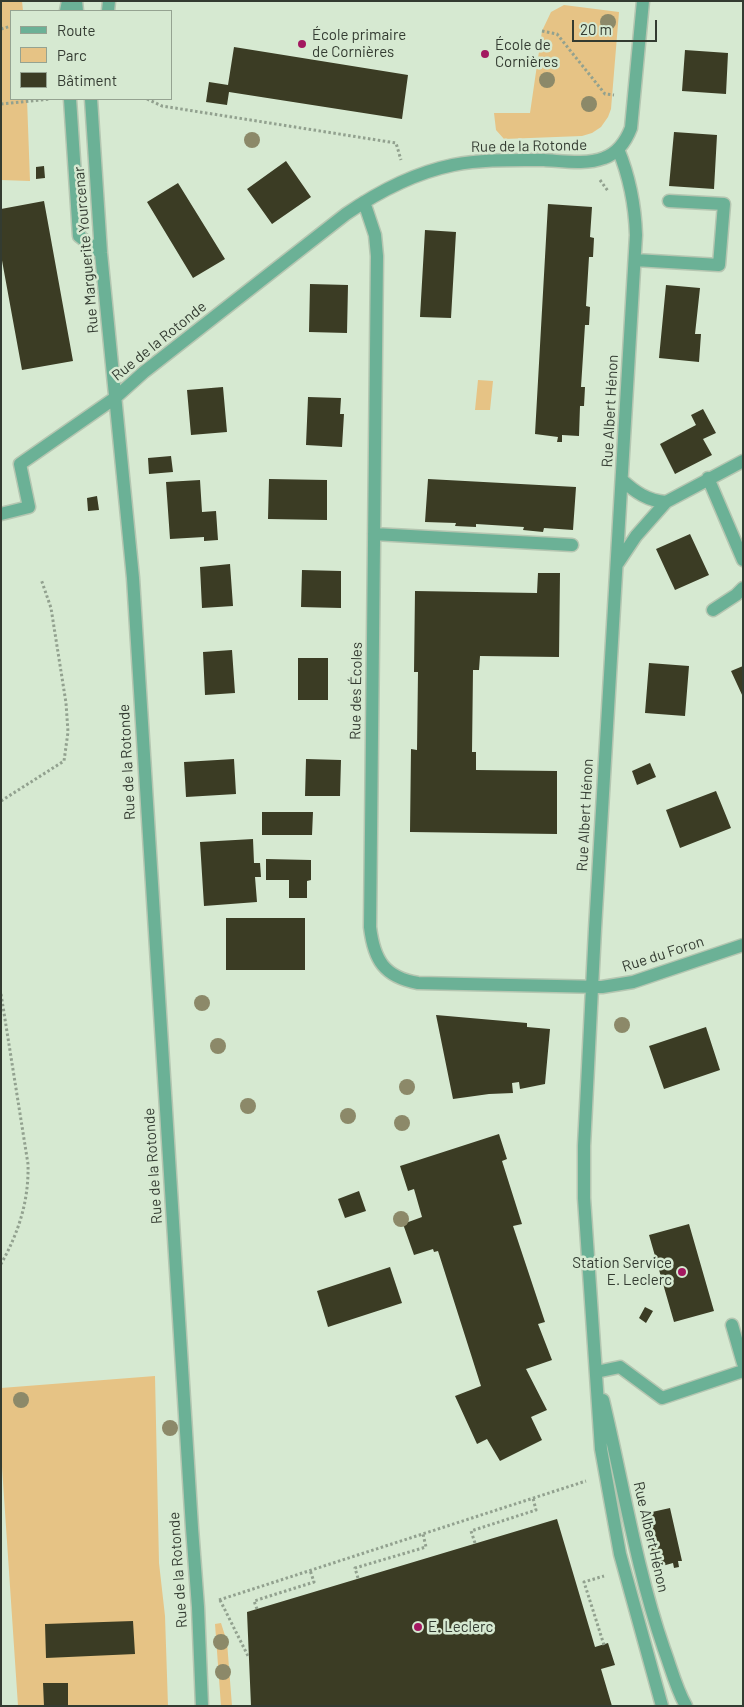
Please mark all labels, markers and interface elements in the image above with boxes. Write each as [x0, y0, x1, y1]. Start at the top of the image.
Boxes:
legend [10, 10, 172, 100]
scale bar [574, 10, 659, 42]
text: 20 m [580, 20, 612, 38]
text: Route [57, 21, 96, 39]
place label: École primaire de Cornières [312, 26, 406, 61]
place label: École de Cornières [495, 36, 558, 71]
marker: École primaire de Cornières [296, 38, 308, 50]
text: Parc [57, 46, 87, 64]
marker: École de Cornières [479, 48, 491, 60]
text: Bâtiment [57, 71, 117, 89]
street label: Rue de la Rotonde [471, 136, 587, 156]
street label: Rue Marguerite Yourcenar [70, 166, 102, 334]
street label: Rue de la Rotonde [108, 297, 210, 385]
street label: Rue Albert Hénon [598, 354, 622, 468]
street label: Rue des Écoles [346, 642, 366, 740]
street label: Rue de la Rotonde [115, 703, 139, 821]
street label: Rue Albert Hénon [573, 758, 597, 872]
street label: Rue du Foron [620, 932, 706, 976]
street label: Rue de la Rotonde [140, 1107, 166, 1225]
place label: Station Service E. Leclerc [572, 1254, 672, 1289]
marker: Station Service E. Leclerc [676, 1266, 688, 1278]
street label: Rue Albert Hénon [630, 1480, 672, 1594]
street label: Rue de la Rotonde [165, 1511, 191, 1629]
place label: E. Leclerc [428, 1618, 493, 1636]
marker: E. Leclerc [412, 1621, 424, 1633]

